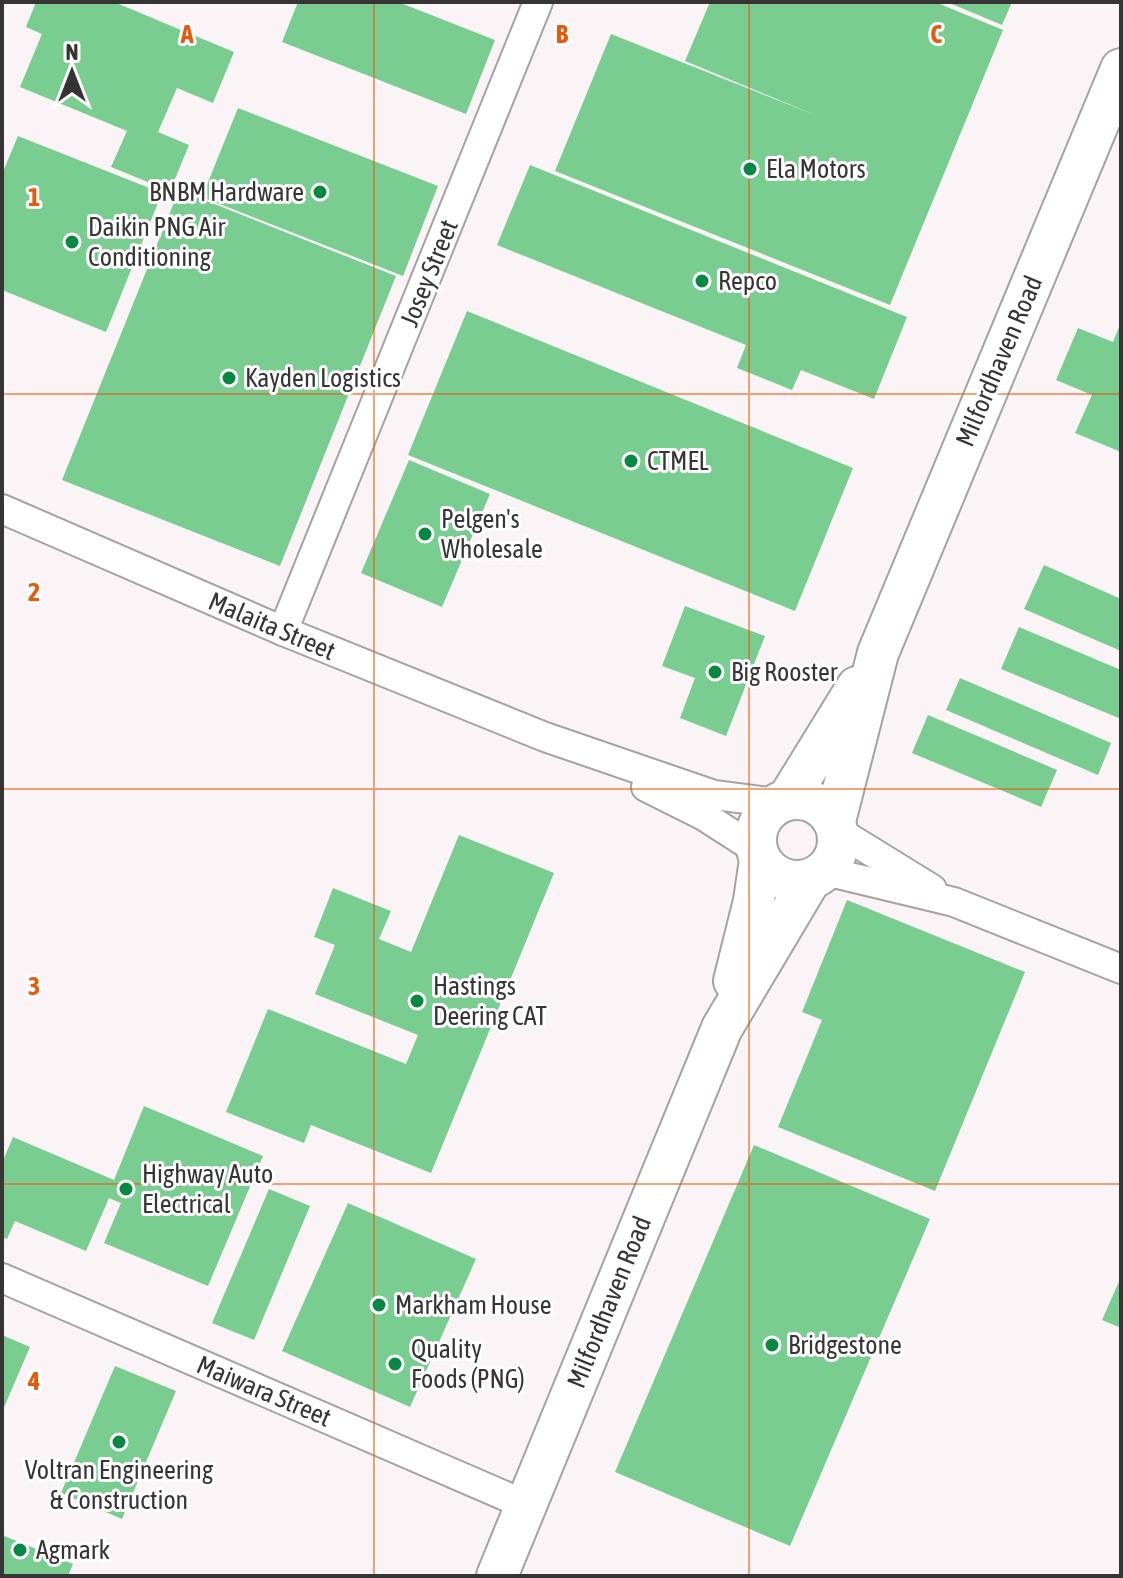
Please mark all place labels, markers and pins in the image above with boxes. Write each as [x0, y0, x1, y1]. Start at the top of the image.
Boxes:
place label: Ela Motors [766, 154, 866, 184]
marker: Ela Motors [741, 160, 759, 178]
place label: BNBM Hardware [149, 177, 304, 207]
marker: BNBM Hardware [311, 183, 329, 201]
place label: Daikin PNG Air Conditioning [88, 212, 226, 272]
marker: Daikin PNG Air Conditioning [63, 233, 81, 251]
place label: Repco [718, 266, 777, 296]
marker: Repco [693, 272, 711, 290]
place label: Kayden Logistics [245, 363, 401, 393]
marker: Kayden Logistics [220, 369, 238, 387]
place label: CTMEL [647, 446, 709, 476]
marker: CTMEL [622, 452, 640, 470]
place label: Pelgen's Wholesale [441, 504, 543, 564]
marker: Pelgen's Wholesale [416, 525, 434, 543]
place label: Big Rooster [731, 657, 838, 687]
marker: Big Rooster [706, 663, 724, 681]
place label: Hastings Deering CAT [433, 971, 547, 1031]
marker: Hastings Deering CAT [408, 992, 426, 1010]
place label: Highway Auto Electrical [142, 1159, 273, 1219]
marker: Highway Auto Electrical [117, 1180, 135, 1198]
place label: Markham House [395, 1290, 551, 1320]
marker: Markham House [370, 1296, 388, 1314]
place label: Bridgestone [788, 1330, 902, 1360]
place label: Quality Foods (PNG) [411, 1334, 525, 1394]
marker: Bridgestone [763, 1336, 781, 1354]
marker: Quality Foods (PNG) [386, 1355, 404, 1373]
marker: Voltran Engineering & Construction [110, 1433, 128, 1451]
place label: Voltran Engineering & Construction [25, 1455, 214, 1515]
place label: Agmark [36, 1535, 110, 1565]
marker: Agmark [11, 1541, 29, 1559]

